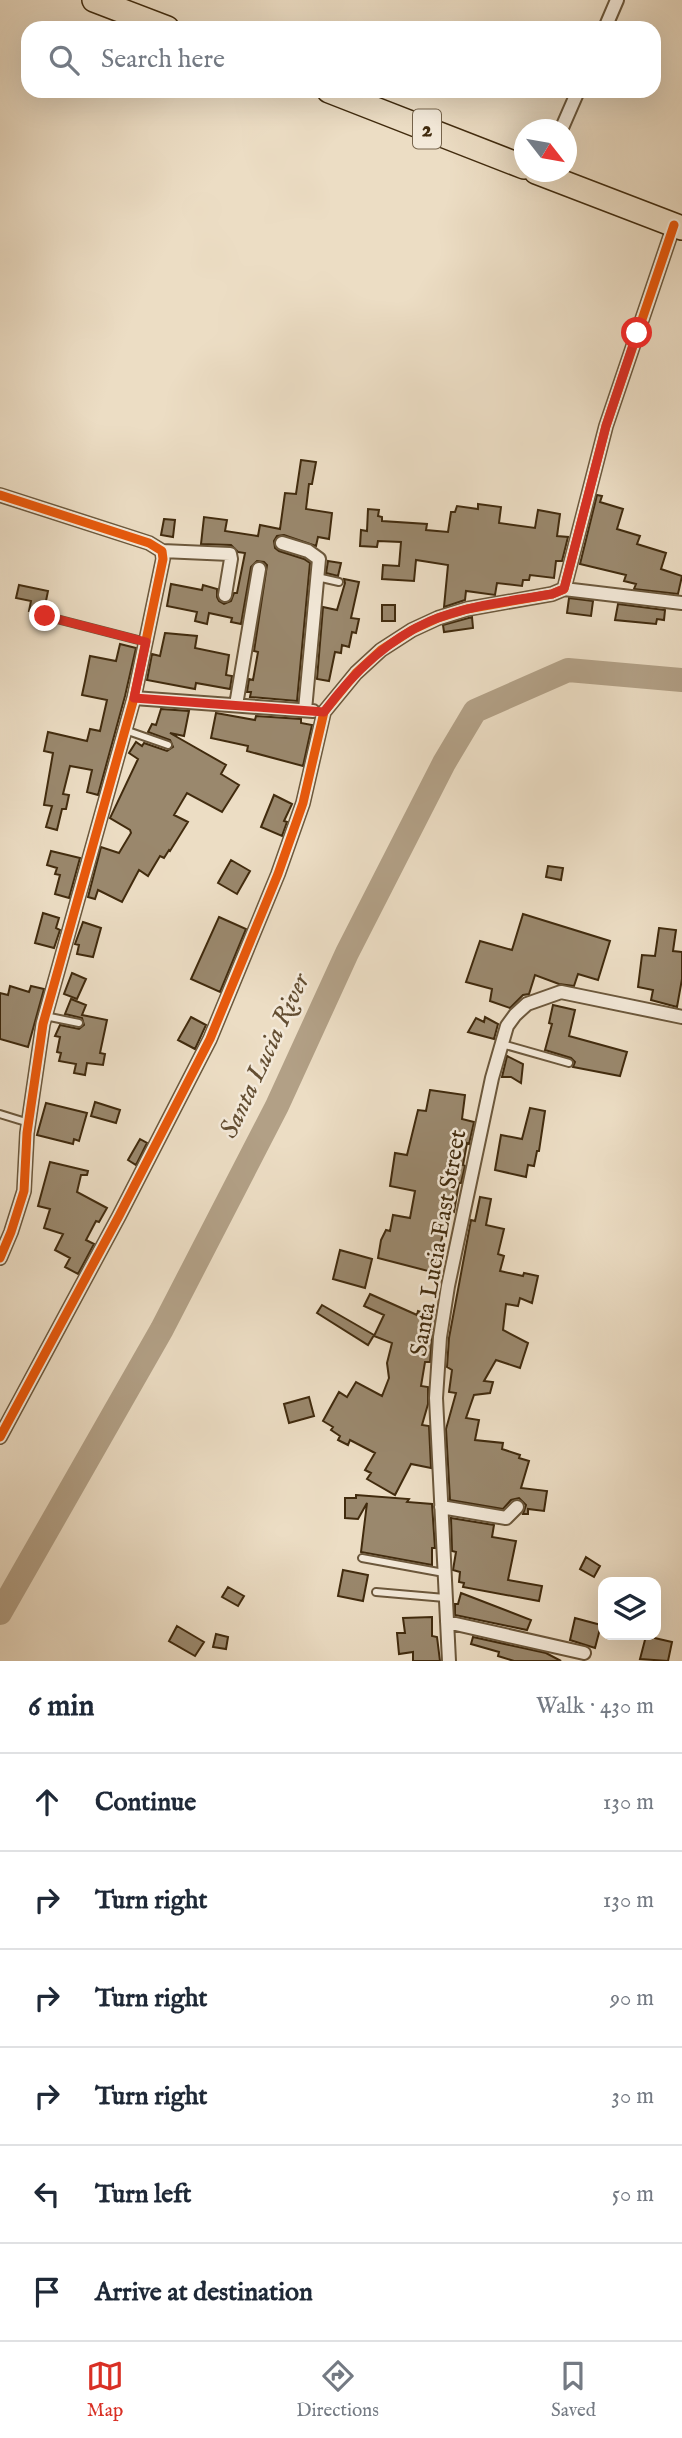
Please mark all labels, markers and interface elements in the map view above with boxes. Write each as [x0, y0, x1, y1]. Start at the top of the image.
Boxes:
search box [21, 21, 661, 98]
icon: search [45, 41, 83, 79]
text: Search here [101, 43, 225, 76]
road number: 2 [413, 110, 441, 148]
north arrow [514, 119, 577, 182]
route start [621, 317, 652, 348]
route end [29, 600, 60, 631]
water label: Santa Lucia River [212, 967, 318, 1144]
street label: Santa Lucia East Street [404, 1127, 474, 1359]
map controls [598, 1577, 661, 1640]
button: layers [598, 1577, 661, 1640]
text: 6 min [28, 1688, 94, 1726]
text: Walk · 430 m [536, 1692, 654, 1721]
icon: ahead [28, 1783, 66, 1821]
text: Continue [95, 1786, 196, 1819]
text: 130 m [603, 1788, 654, 1817]
icon: right [28, 1881, 66, 1919]
text: Turn right [95, 1884, 208, 1917]
text: 130 m [603, 1886, 654, 1915]
icon: right [28, 1979, 66, 2017]
text: Turn right [95, 1982, 208, 2015]
text: 90 m [610, 1984, 654, 2013]
icon: right [28, 2077, 66, 2115]
text: Turn right [95, 2080, 208, 2113]
text: 30 m [611, 2082, 654, 2111]
icon: left [28, 2175, 66, 2213]
text: Turn left [95, 2178, 192, 2211]
text: 50 m [612, 2180, 654, 2209]
icon: arrive [28, 2273, 66, 2311]
text: Arrive at destination [95, 2276, 313, 2309]
tab: Map [86, 2357, 124, 2423]
tab: Directions [296, 2357, 379, 2423]
tab: Saved [551, 2357, 596, 2423]

